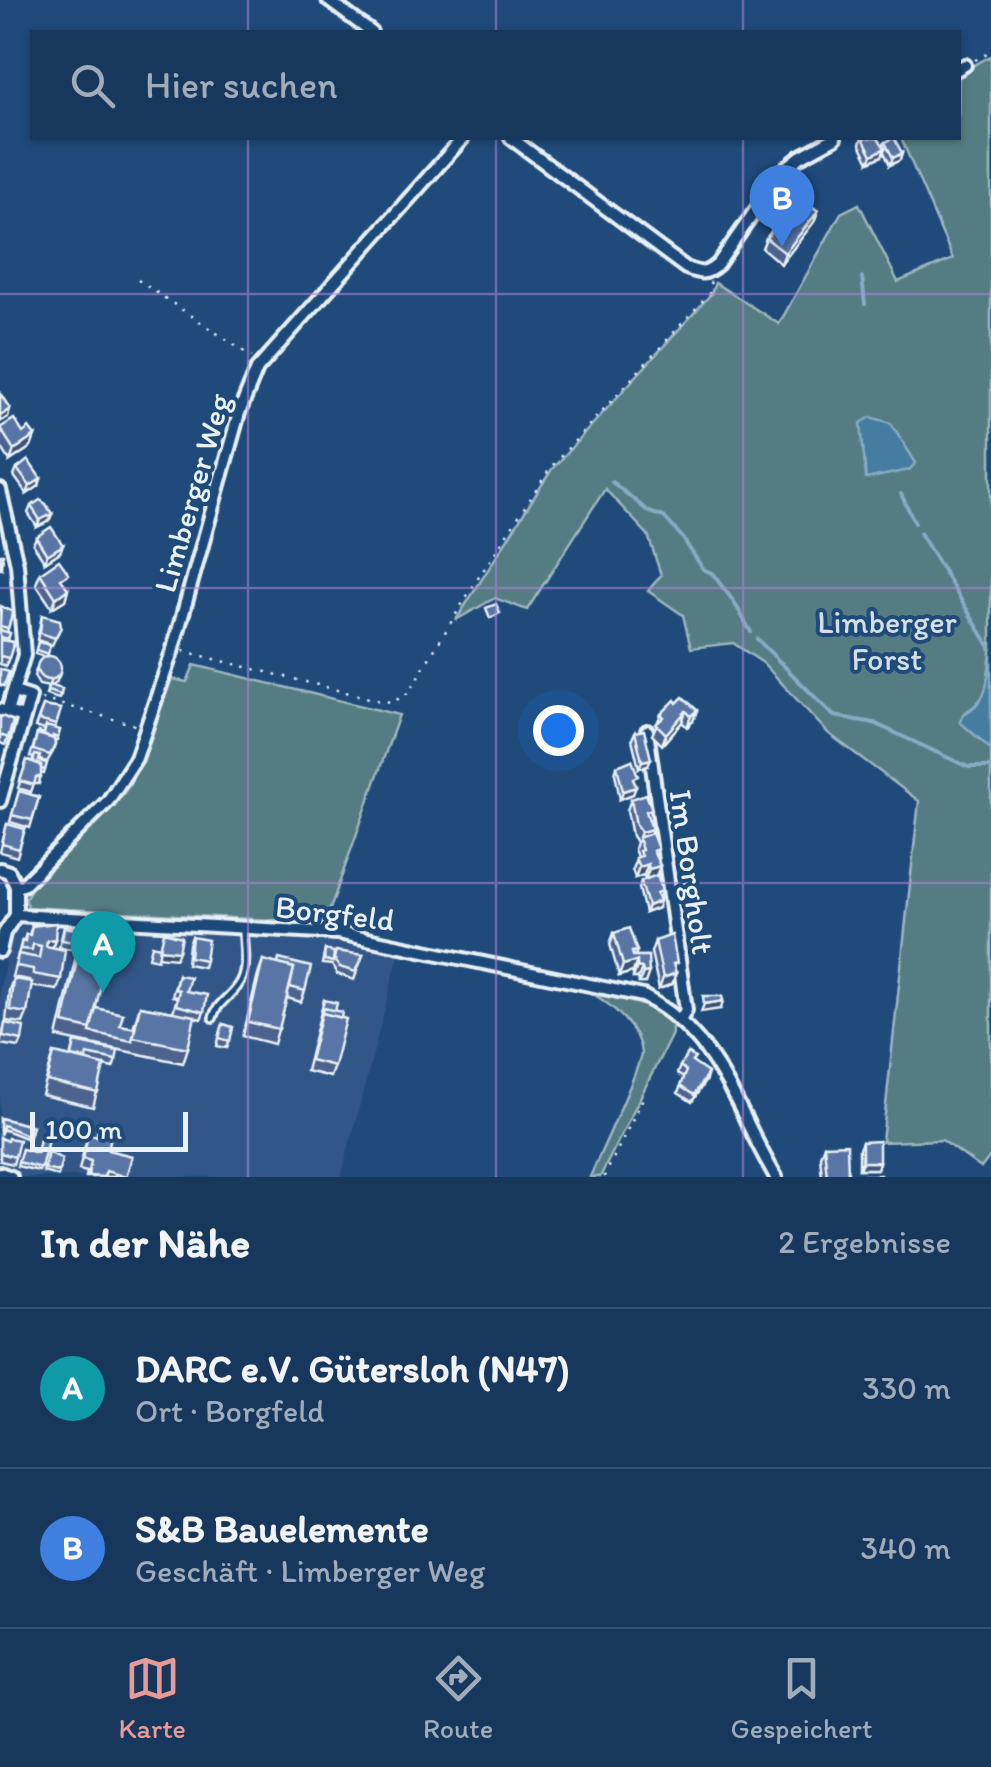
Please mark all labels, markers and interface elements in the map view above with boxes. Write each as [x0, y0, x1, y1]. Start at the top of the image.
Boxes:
search box [30, 30, 961, 140]
icon: search [65, 58, 120, 113]
text: Hier suchen [145, 62, 337, 108]
pin: B [750, 164, 814, 247]
street label: Limberger Weg [146, 389, 239, 597]
park label: Limberger Forst [817, 603, 957, 678]
your location [533, 705, 584, 756]
street label: Im Borgholt [662, 787, 722, 957]
street label: Borgfeld [273, 887, 397, 939]
pin: A [70, 910, 136, 993]
scale bar [30, 1107, 188, 1152]
text: 100 m [45, 1112, 122, 1146]
text: In der Nähe [40, 1217, 250, 1268]
text: 2 Ergebnisse [778, 1223, 951, 1261]
text: DARC e.V. Gütersloh (N47) [135, 1346, 570, 1392]
text: A [62, 1369, 83, 1407]
text: 330 m [862, 1369, 951, 1407]
text: Ort · Borgfeld [135, 1392, 324, 1430]
text: S&B Bauelemente [135, 1506, 429, 1552]
text: B [62, 1529, 83, 1567]
text: 340 m [861, 1529, 951, 1567]
text: Geschäft · Limberger Weg [135, 1552, 485, 1590]
tab: Karte [119, 1651, 186, 1745]
tab: Route [423, 1651, 493, 1745]
tab: Gespeichert [730, 1651, 872, 1745]

